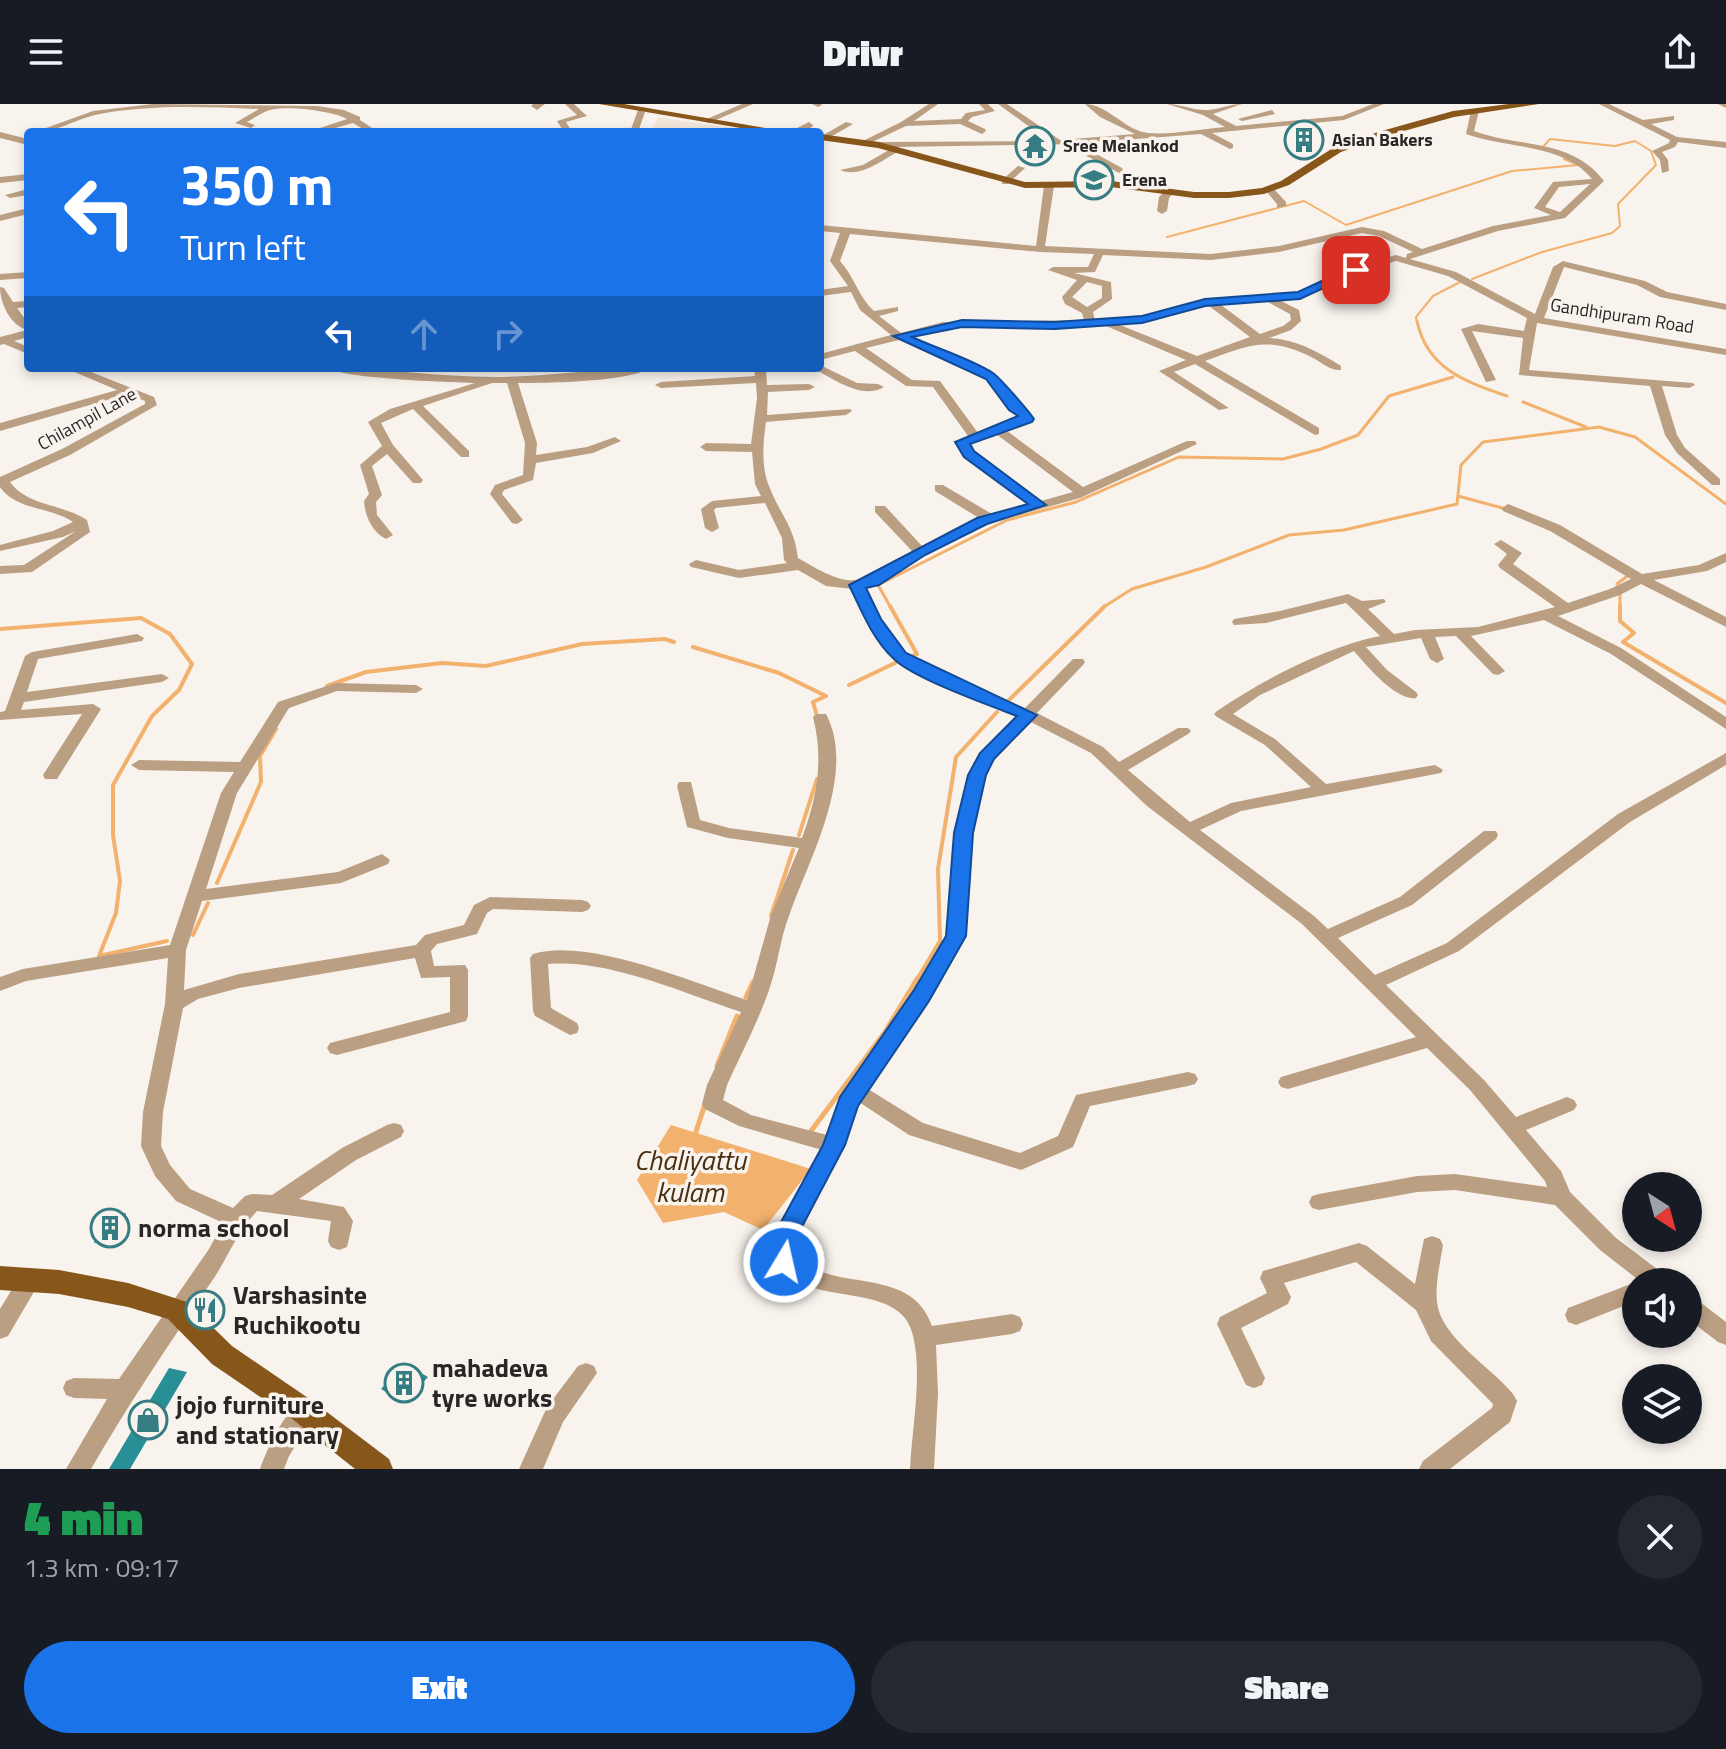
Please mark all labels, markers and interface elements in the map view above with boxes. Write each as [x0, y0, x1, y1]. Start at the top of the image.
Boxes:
text: Drivr [823, 25, 903, 80]
icon: menu [24, 30, 68, 74]
icon: share [1658, 30, 1702, 74]
building icon: Asian Bakers [1283, 119, 1325, 161]
temple icon: Sree Melankod [1014, 125, 1056, 167]
place label: Asian Bakers [1332, 126, 1433, 153]
place label: Sree Melankod [1063, 132, 1179, 159]
text: 350 m [180, 142, 333, 227]
school or university icon: Erena [1073, 159, 1115, 201]
icon: left [48, 160, 152, 264]
place label: Erena [1122, 166, 1167, 193]
text: Turn left [180, 219, 306, 274]
pin [1322, 236, 1390, 304]
icon: arrive [1334, 248, 1378, 292]
street label: Gandhipuram Road [1548, 291, 1696, 340]
icon: left [318, 312, 362, 356]
icon: ahead [402, 312, 446, 356]
icon: right [486, 312, 530, 356]
street label: Chilampil Lane [32, 380, 141, 457]
water label: Chaliyattu kulam [634, 1138, 748, 1213]
north arrow [1622, 1172, 1702, 1252]
map controls [1622, 1172, 1702, 1444]
building icon: norma school [89, 1207, 131, 1249]
place label: norma school [138, 1208, 290, 1247]
position arrow [742, 1220, 826, 1304]
button: sound [1622, 1268, 1702, 1348]
place label: Varshasinte Ruchikootu [233, 1275, 367, 1344]
restaurant icon: Varshasinte Ruchikootu [184, 1289, 226, 1331]
place label: mahadeva tyre works [432, 1348, 552, 1417]
building icon: mahadeva tyre works [383, 1362, 425, 1404]
button: layers [1622, 1364, 1702, 1444]
place label: jojo furniture and stationary [175, 1385, 339, 1454]
shop icon: jojo furniture and stationary [127, 1399, 169, 1441]
text: 4 min [24, 1481, 143, 1554]
button: close [1618, 1495, 1702, 1579]
text: 1.3 km · 09:17 [24, 1548, 180, 1587]
button: Exit [24, 1641, 855, 1733]
button: Share [871, 1641, 1702, 1733]

